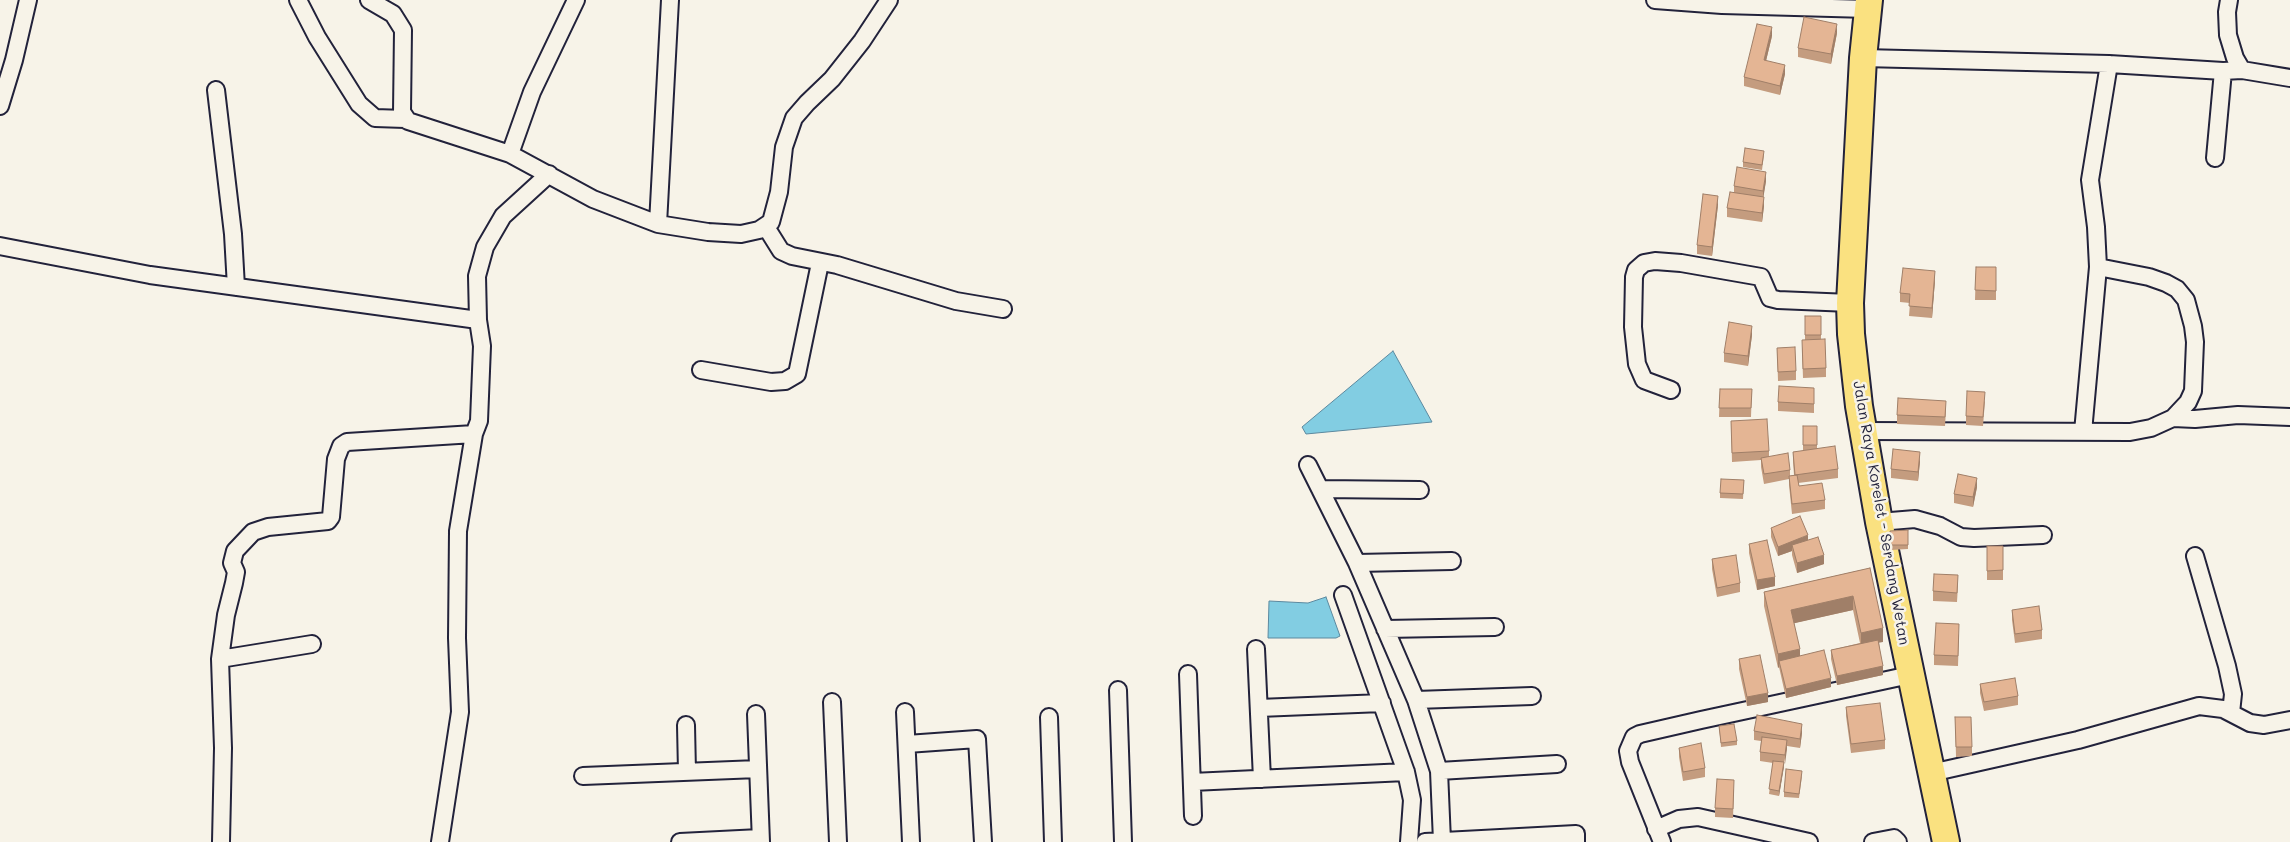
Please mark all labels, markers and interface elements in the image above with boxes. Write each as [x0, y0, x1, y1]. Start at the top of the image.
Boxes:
street label: Jalan Raya Korelet - Serdang Wetan [1849, 380, 1913, 646]

